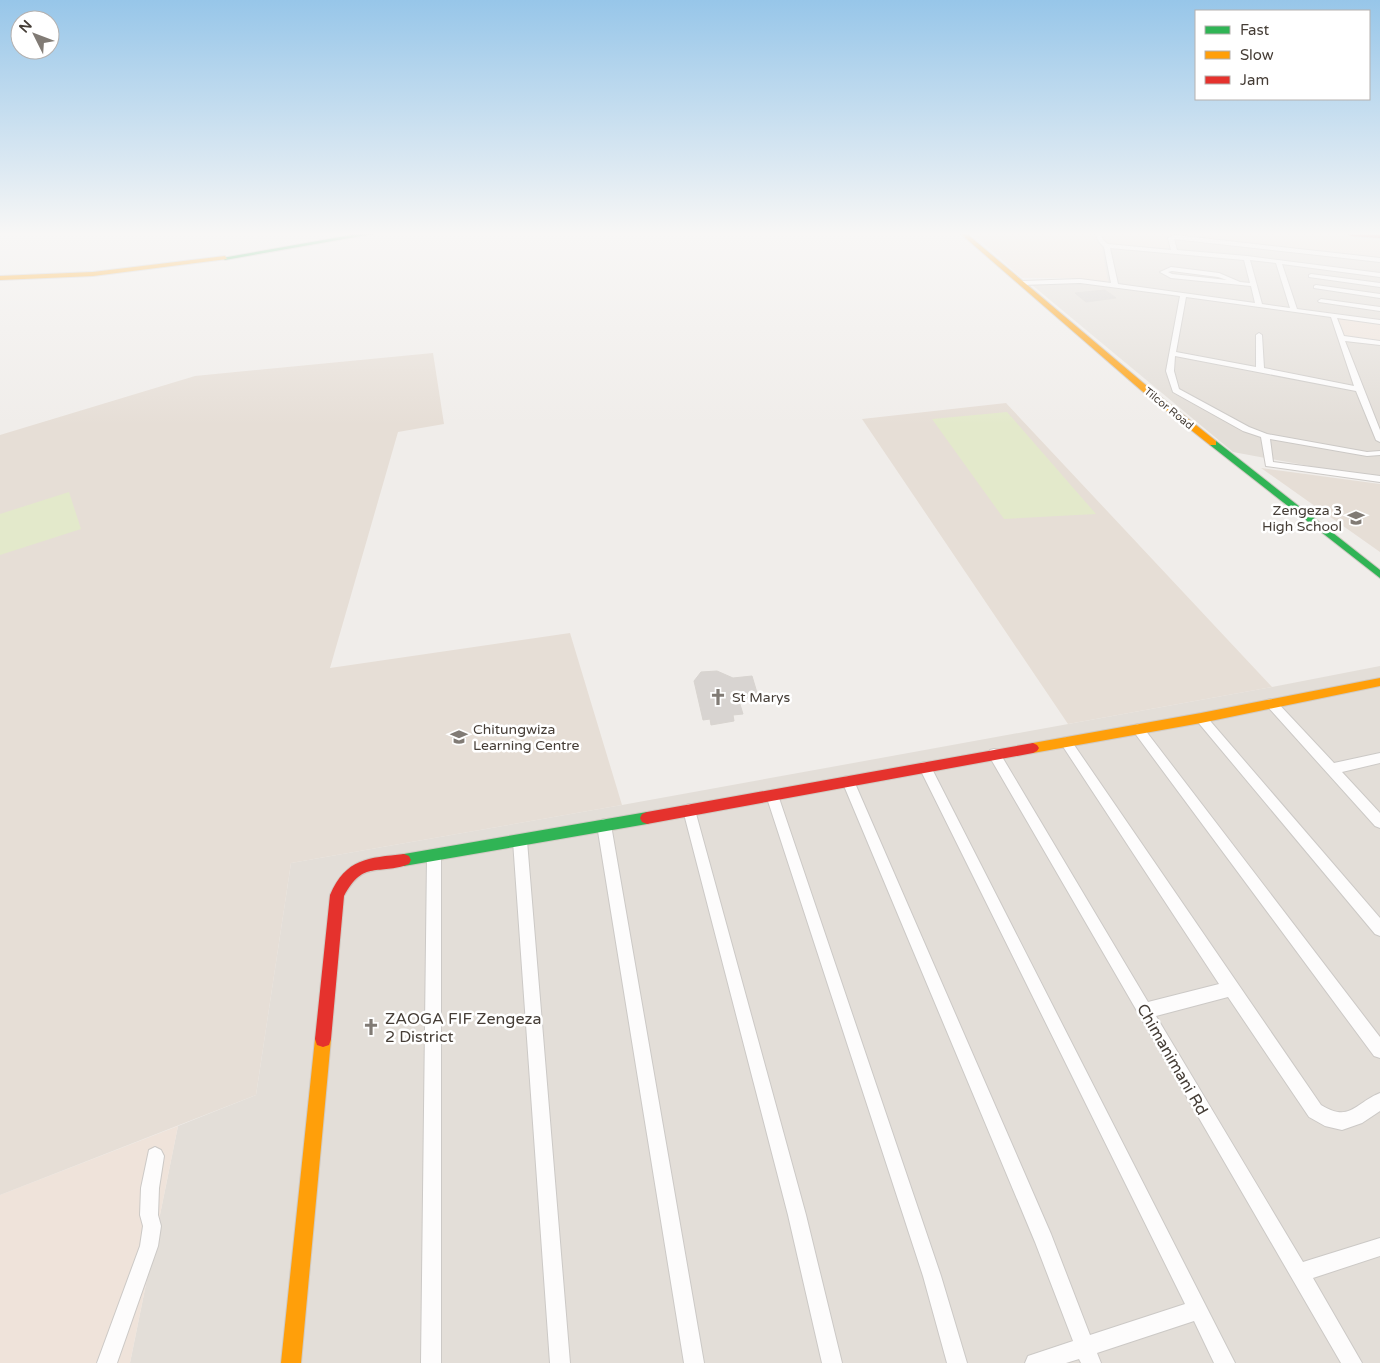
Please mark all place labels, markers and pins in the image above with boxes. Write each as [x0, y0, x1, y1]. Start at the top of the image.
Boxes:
place label: Zengeza 3 High School [1262, 502, 1342, 535]
school or university icon: Zengeza 3 High School [1346, 508, 1366, 528]
church icon: St Marys [708, 687, 728, 707]
place label: St Marys [732, 689, 791, 706]
place label: Chitungwiza Learning Centre [473, 721, 580, 754]
school or university icon: Chitungwiza Learning Centre [449, 727, 469, 747]
place label: ZAOGA FIF Zengeza 2 District [385, 1009, 541, 1047]
church icon: ZAOGA FIF Zengeza 2 District [361, 1017, 381, 1037]

